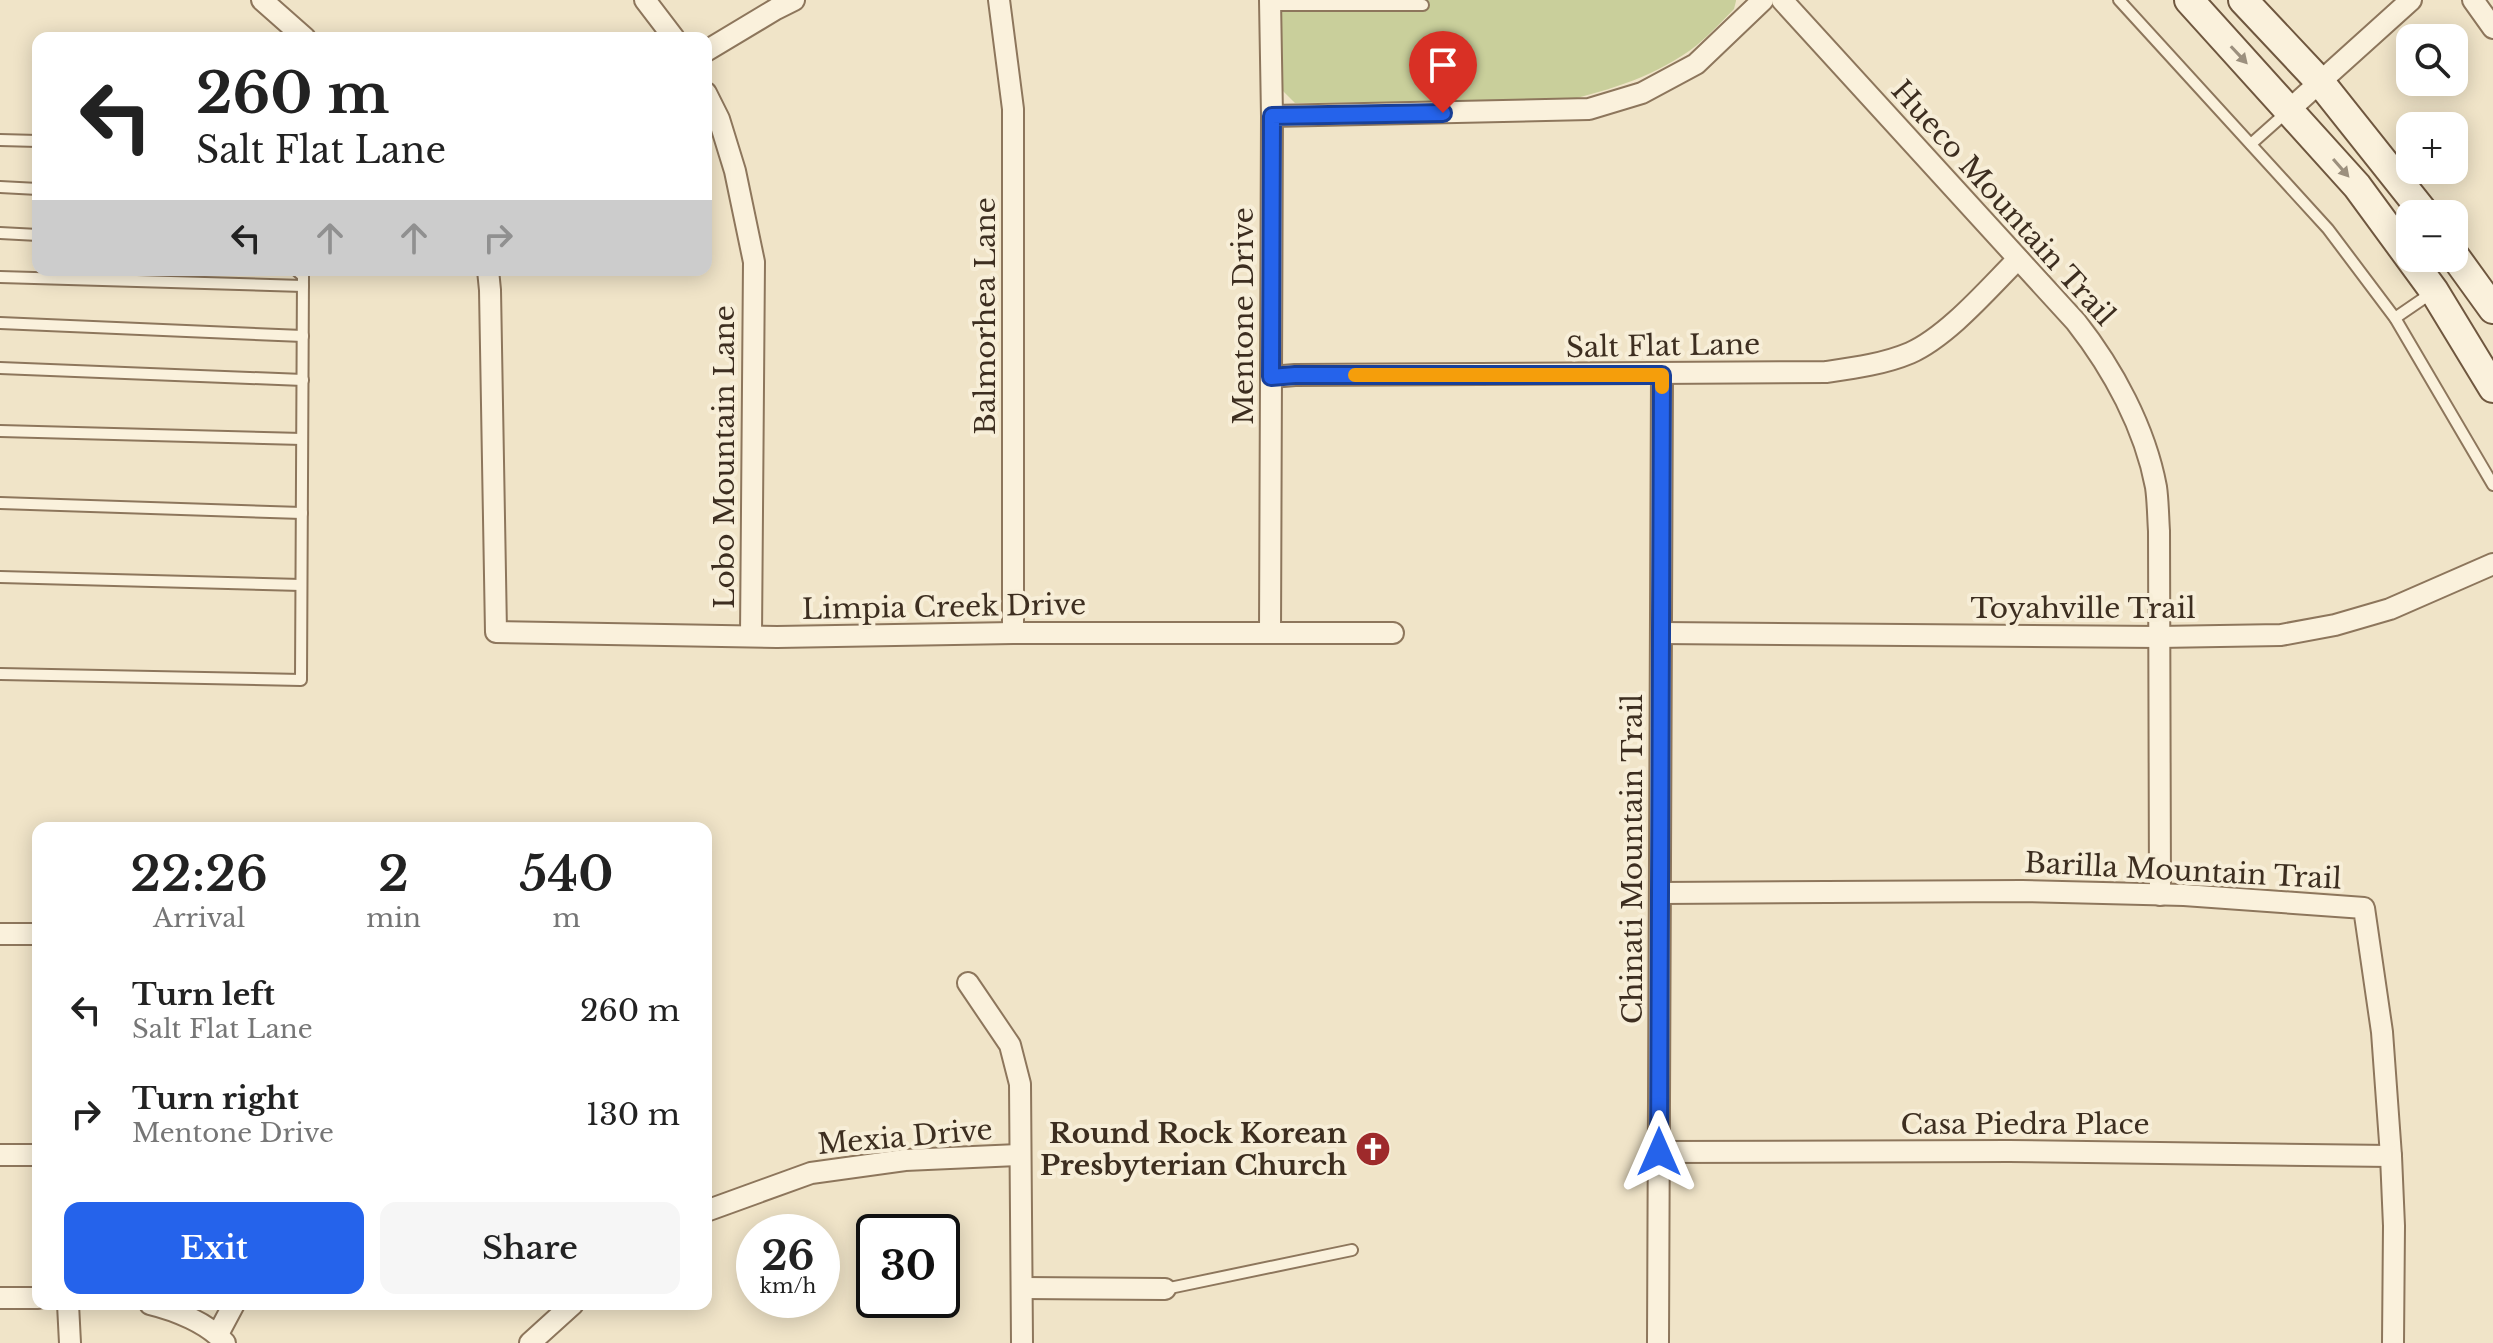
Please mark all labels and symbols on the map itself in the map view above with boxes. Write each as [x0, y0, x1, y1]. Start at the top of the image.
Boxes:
pin [1409, 31, 1477, 113]
one-way arrow [2230, 45, 2248, 64]
street label: Hueco Mountain Trail [1884, 73, 2122, 333]
one-way arrow [2332, 157, 2349, 177]
street label: Balmorhea Lane [968, 197, 1003, 435]
street label: Mentone Drive [1226, 207, 1261, 425]
street label: Lobo Mountain Lane [707, 305, 742, 609]
street label: Salt Flat Lane [1565, 327, 1761, 365]
street label: Limpia Creek Drive [802, 587, 1086, 627]
street label: Toyahville Trail [1970, 591, 2196, 626]
street label: Chinati Mountain Trail [1615, 694, 1650, 1024]
street label: Barilla Mountain Trail [2024, 845, 2342, 897]
street label: Casa Piedra Place [1900, 1107, 2150, 1142]
position arrow [1617, 1110, 1701, 1194]
street label: Mexia Drive [816, 1112, 994, 1162]
place label: Round Rock Korean Presbyterian Church [1040, 1116, 1347, 1183]
church icon: Round Rock Korean Presbyterian Church [1354, 1130, 1392, 1168]
speed limit sign: 30 [856, 1214, 960, 1318]

